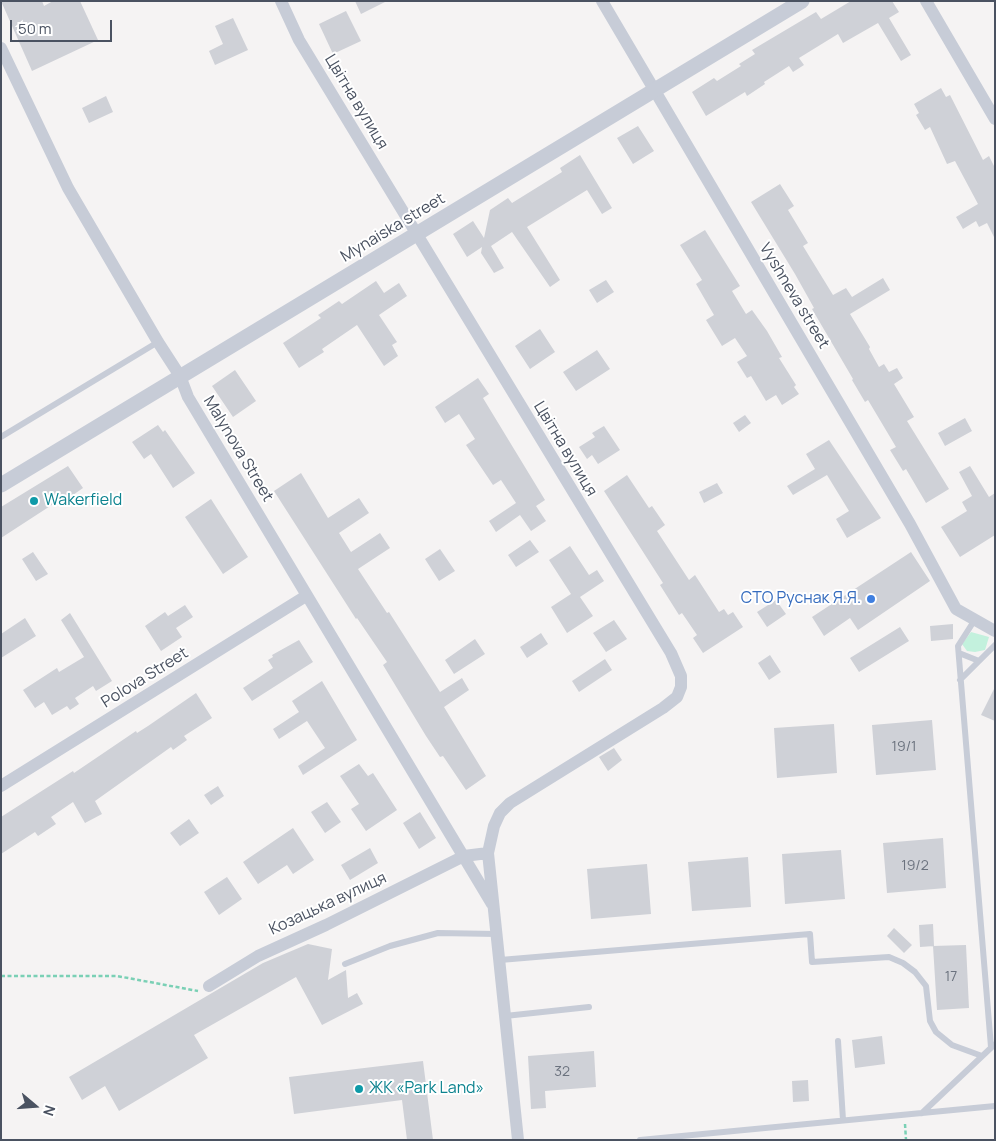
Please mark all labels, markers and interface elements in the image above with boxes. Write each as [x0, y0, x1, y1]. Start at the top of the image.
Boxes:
scale bar [12, 10, 115, 42]
text: 50 m [18, 18, 52, 39]
street label: Цвітна вулиця [320, 51, 392, 153]
street label: Mynaiska street [337, 189, 449, 267]
street label: Vyshneva street [755, 240, 833, 352]
street label: Malynova Street [199, 393, 277, 505]
street label: Цвітна вулиця [529, 398, 601, 500]
place label: Wakerfield [44, 491, 122, 511]
marker: Wakerfield [28, 495, 40, 507]
place label: СТО Руснак Я.Я. [741, 589, 861, 609]
marker: СТО Руснак Я.Я. [865, 593, 877, 605]
street label: Polova Street [98, 644, 192, 712]
house number: 19/1 [891, 739, 917, 755]
house number: 19/2 [901, 858, 929, 874]
street label: Козацька вулиця [266, 868, 390, 940]
house number: 17 [945, 969, 957, 985]
house number: 32 [554, 1064, 570, 1080]
place label: ЖК «Park Land» [369, 1079, 484, 1099]
north arrow [10, 1081, 60, 1131]
marker: ЖК «Park Land» [353, 1083, 365, 1095]
text: N [39, 1103, 60, 1119]

